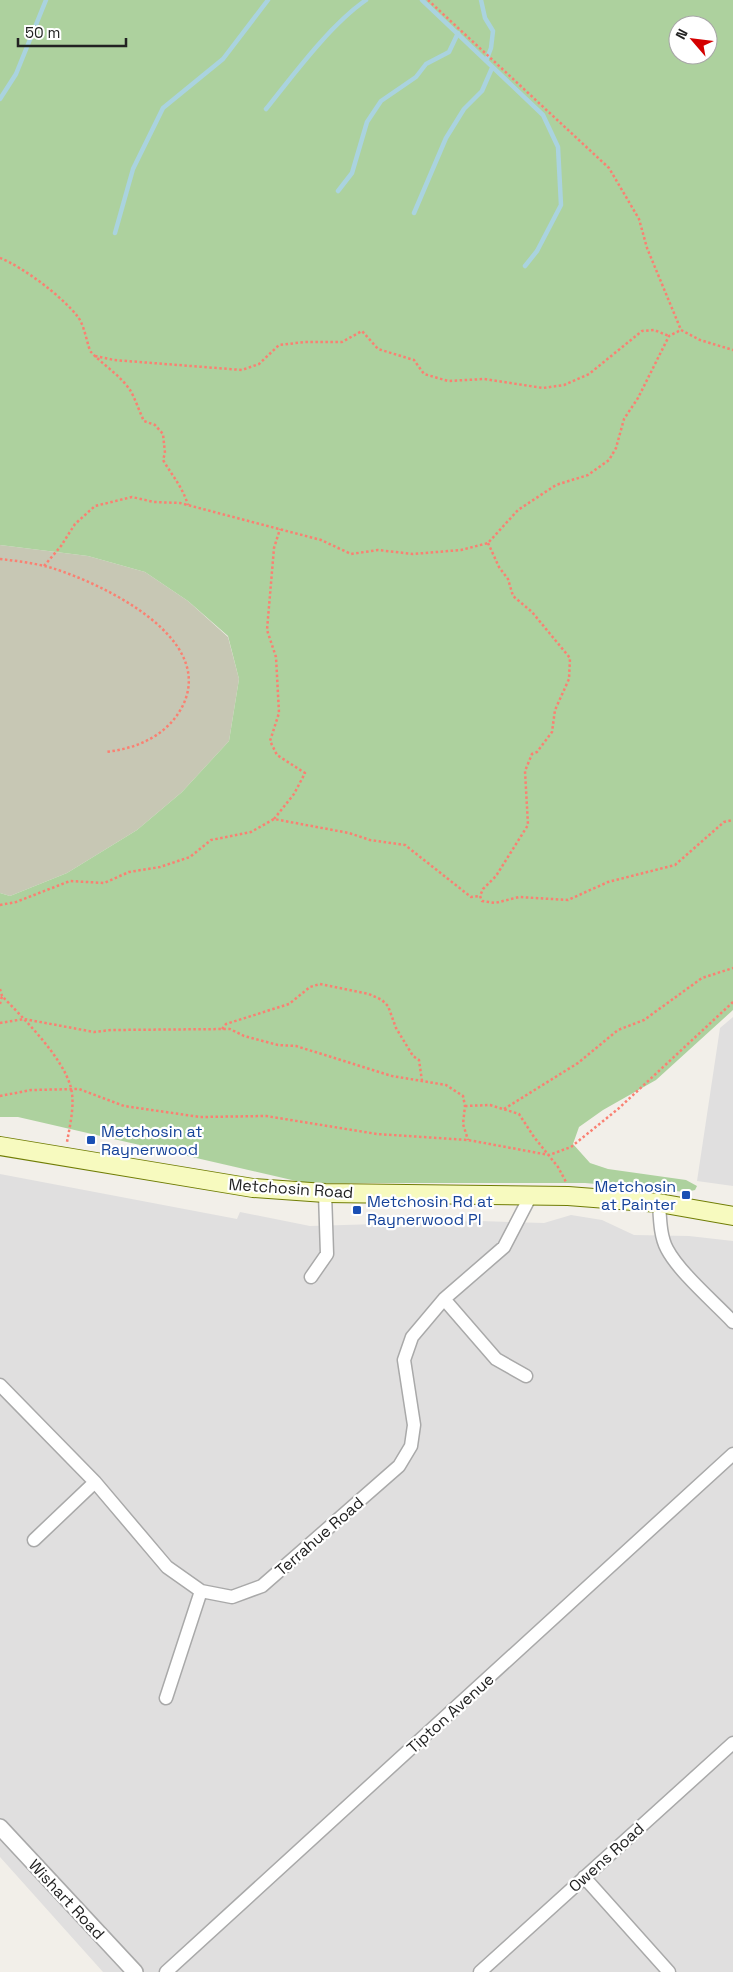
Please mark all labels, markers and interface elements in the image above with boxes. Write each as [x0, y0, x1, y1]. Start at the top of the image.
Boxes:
scale bar [18, 15, 125, 47]
north arrow [668, 15, 718, 65]
text: 50 m [25, 23, 60, 42]
text: N [671, 26, 692, 42]
place label: Metchosin at Raynerwood [101, 1121, 203, 1160]
marker: Metchosin at Raynerwood [85, 1134, 97, 1146]
street label: Metchosin Road [228, 1174, 354, 1203]
place label: Metchosin at Painter [595, 1176, 676, 1215]
marker: Metchosin at Painter [680, 1189, 692, 1201]
place label: Metchosin Rd at Raynerwood Pl [367, 1191, 493, 1230]
marker: Metchosin Rd at Raynerwood Pl [351, 1204, 363, 1216]
street label: Terrahue Road [271, 1492, 368, 1581]
street label: Tipton Avenue [402, 1669, 498, 1758]
street label: Owens Road [564, 1818, 648, 1897]
street label: Wishart Road [24, 1855, 109, 1944]

